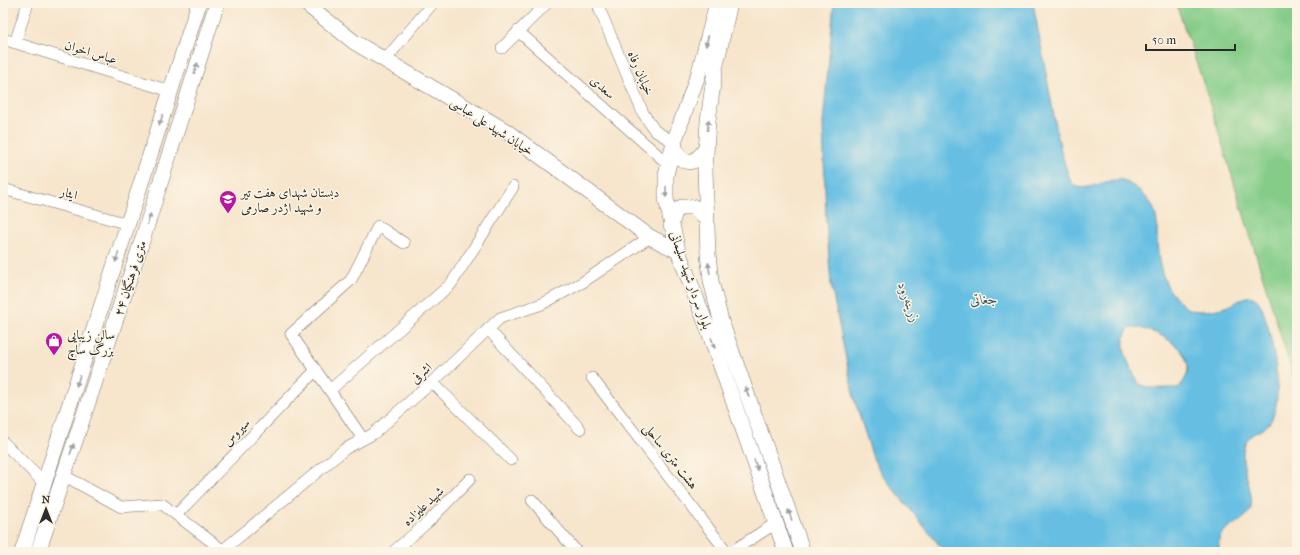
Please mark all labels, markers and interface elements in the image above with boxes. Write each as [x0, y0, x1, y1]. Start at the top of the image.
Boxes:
scale bar [1146, 26, 1235, 52]
text: 50 m [1152, 33, 1176, 47]
one-way arrow [704, 35, 710, 47]
street label: عباس اخوان [63, 37, 119, 68]
street label: خیابان رفاه [624, 48, 657, 98]
one-way arrow [194, 62, 200, 74]
street label: سعدی [588, 72, 618, 102]
street label: خیابان شهید علی عباسی [446, 94, 536, 161]
one-way arrow [158, 114, 164, 126]
one-way arrow [705, 119, 712, 131]
street label: ایثار [57, 183, 79, 204]
place label: دبستان شهدای هفت تیر و شهید اژدر صارمی [239, 185, 339, 216]
one-way arrow [663, 186, 669, 199]
school or university icon: دبستان شهدای هفت تیر و شهید اژدر صارمی [218, 189, 238, 214]
one-way arrow [146, 213, 152, 225]
street label: بلوار سردار شهید سلیمانی [666, 229, 715, 332]
street label: ۲۴ متری فرهنگیان [111, 238, 150, 318]
one-way arrow [114, 252, 120, 264]
one-way arrow [706, 262, 713, 274]
water label: زرینه‌رود [894, 280, 924, 324]
water label: جغاتی [970, 291, 998, 308]
place label: سالن زیبایی بزرگ ساچ [67, 327, 115, 361]
shop icon: سالن زیبایی بزرگ ساچ [44, 331, 64, 356]
one-way arrow [710, 337, 716, 349]
street label: اشرفی [407, 359, 436, 387]
one-way arrow [74, 375, 80, 387]
one-way arrow [744, 386, 750, 398]
street label: سیروس [219, 415, 253, 450]
street label: هشت متری ساحلی [638, 420, 701, 494]
one-way arrow [70, 442, 76, 454]
one-way arrow [753, 460, 759, 472]
street label: شهید علیزاده [399, 483, 447, 530]
north arrow [26, 489, 66, 529]
text: N [42, 493, 51, 506]
one-way arrow [786, 509, 792, 521]

